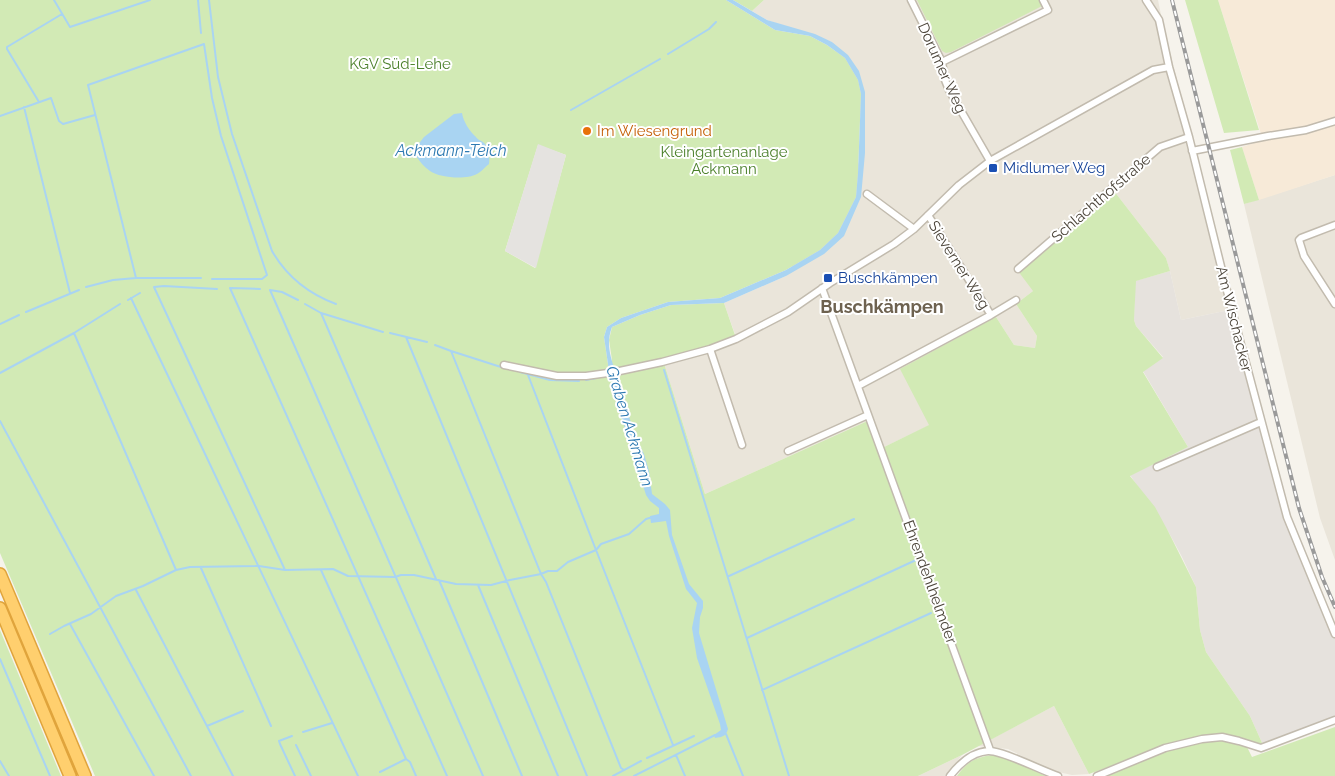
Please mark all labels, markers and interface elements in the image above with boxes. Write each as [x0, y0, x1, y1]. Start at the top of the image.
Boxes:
street label: Dorumer Weg [914, 20, 970, 116]
park label: KGV Süd-Lehe [349, 55, 451, 73]
place label: Im Wiesengrund [597, 122, 712, 140]
marker: Im Wiesengrund [581, 125, 593, 137]
water label: Ackmann-Teich [394, 141, 507, 160]
park label: Kleingartenanlage Ackmann [661, 143, 788, 178]
street label: Schlachthofstraße [1048, 150, 1154, 246]
place label: Midlumer Weg [1003, 159, 1105, 177]
marker: Midlumer Weg [987, 162, 999, 174]
street label: Sieverner Weg [925, 217, 993, 313]
street label: Am Wischacker [1212, 264, 1256, 374]
place label: Buschkämpen [838, 269, 938, 287]
marker: Buschkämpen [822, 272, 834, 284]
district label: Buschkämpen [820, 296, 944, 317]
water label: Graben Ackmann [602, 364, 657, 489]
street label: Ehrendehlhelmder [899, 518, 961, 647]

